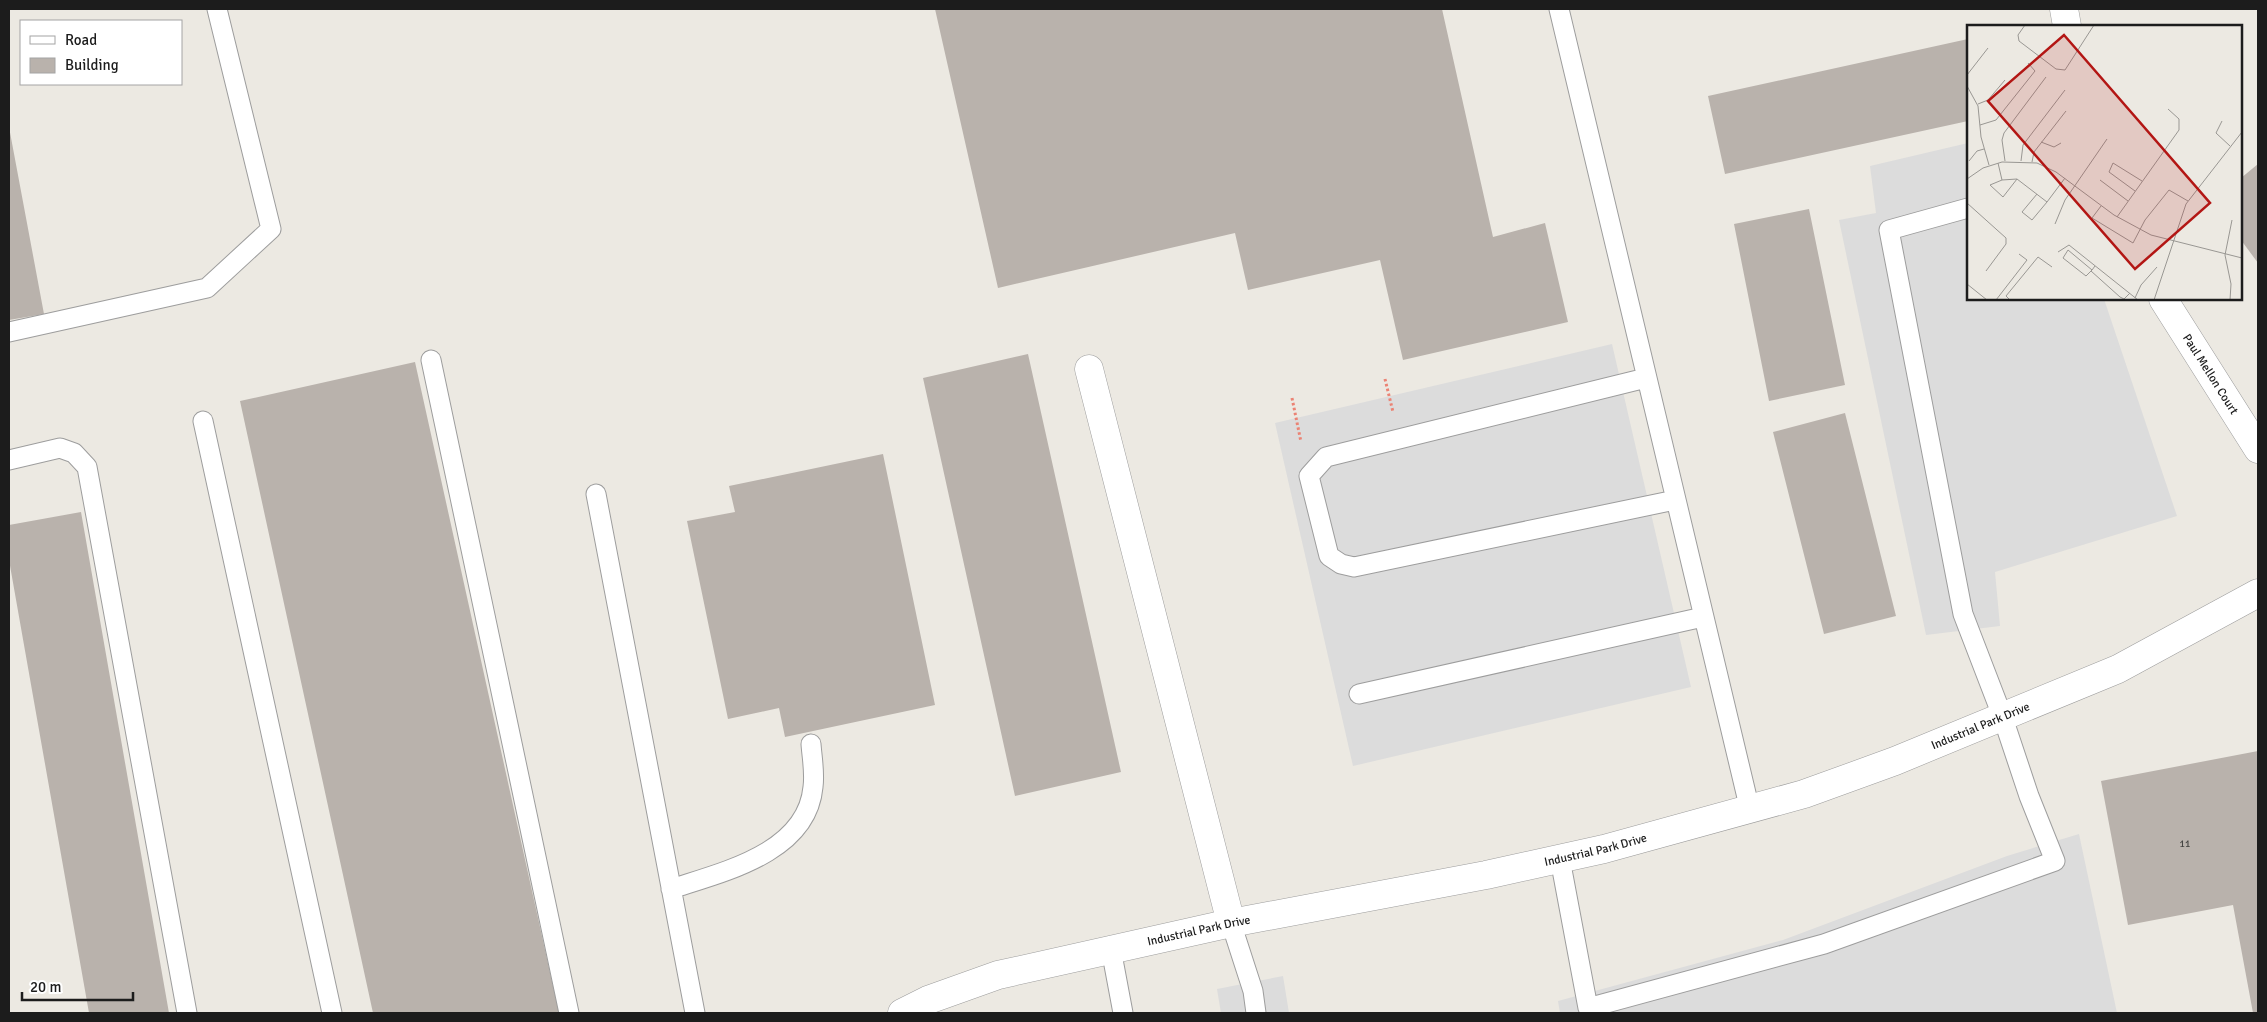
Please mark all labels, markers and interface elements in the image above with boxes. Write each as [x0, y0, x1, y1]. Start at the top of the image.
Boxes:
legend [20, 20, 182, 85]
inset map [1967, 25, 2242, 300]
text: Road [65, 31, 97, 49]
text: Building [65, 56, 119, 74]
street label: Paul Mellon Court [2179, 331, 2241, 417]
street label: Industrial Park Drive [1929, 699, 2032, 753]
street label: Industrial Park Drive [1543, 831, 1649, 870]
house number: 11 [2180, 838, 2190, 850]
street label: Industrial Park Drive [1146, 913, 1252, 949]
scale bar [22, 970, 134, 1002]
text: 20 m [30, 978, 61, 996]

